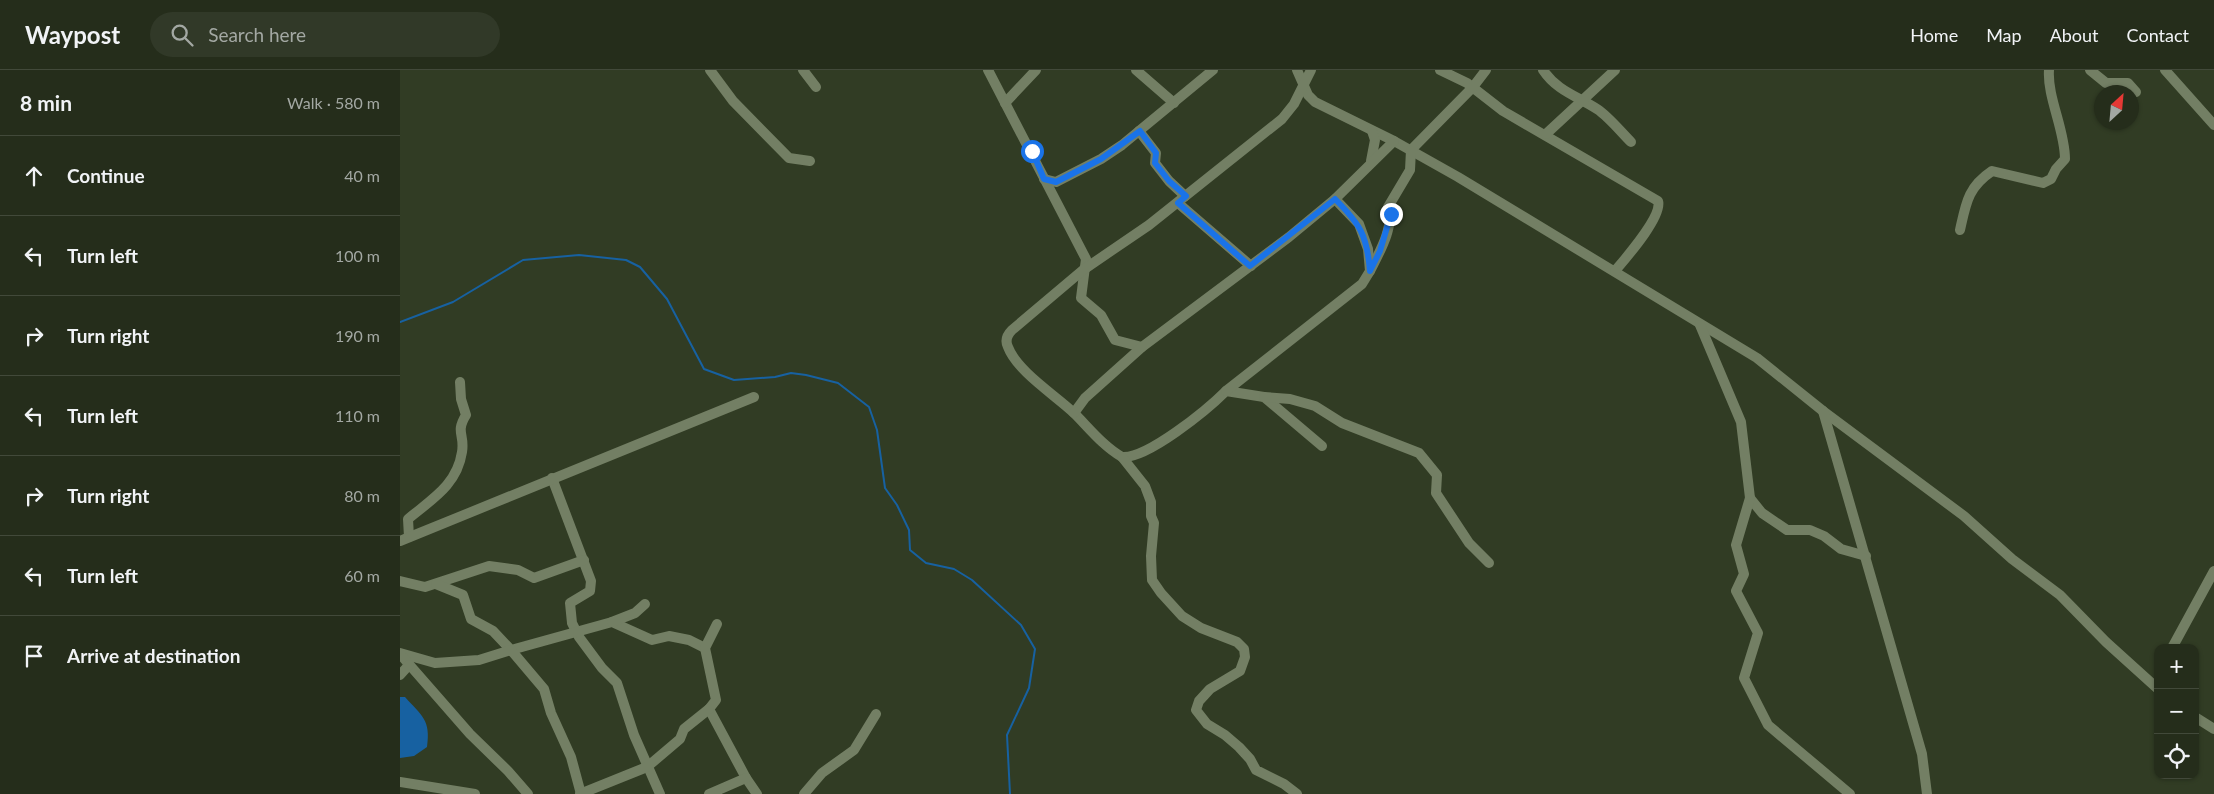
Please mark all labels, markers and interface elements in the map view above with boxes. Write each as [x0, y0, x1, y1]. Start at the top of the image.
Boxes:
search box [150, 12, 500, 57]
text: Waypost [25, 20, 120, 49]
icon: search [168, 21, 196, 49]
text: Search here [208, 23, 306, 46]
text: Home [1910, 24, 1958, 46]
text: Map [1986, 24, 2022, 46]
text: About [2050, 24, 2099, 46]
text: Contact [2127, 24, 2189, 46]
north arrow [2094, 85, 2139, 130]
text: 8 min [20, 90, 72, 115]
text: Walk · 580 m [287, 93, 380, 112]
route start [1021, 140, 1044, 163]
icon: ahead [20, 162, 48, 190]
text: Continue [67, 164, 145, 187]
text: 40 m [344, 166, 380, 185]
route end [1380, 203, 1403, 226]
icon: left [20, 242, 48, 270]
text: Turn left [67, 244, 138, 267]
text: 100 m [335, 246, 380, 265]
icon: right [20, 322, 48, 350]
text: Turn right [67, 324, 149, 347]
text: 190 m [335, 326, 380, 345]
icon: left [20, 402, 48, 430]
text: Turn left [67, 404, 138, 427]
text: 110 m [335, 406, 380, 425]
icon: right [20, 482, 48, 510]
text: Turn right [67, 484, 149, 507]
text: 80 m [344, 486, 380, 505]
icon: left [20, 562, 48, 590]
text: Turn left [67, 564, 138, 587]
text: 60 m [344, 566, 380, 585]
icon: arrive [20, 642, 48, 670]
text: Arrive at destination [67, 644, 240, 667]
map controls [2154, 644, 2199, 779]
button: + [2154, 644, 2199, 689]
button: − [2154, 689, 2199, 734]
button: locate [2154, 734, 2199, 779]

